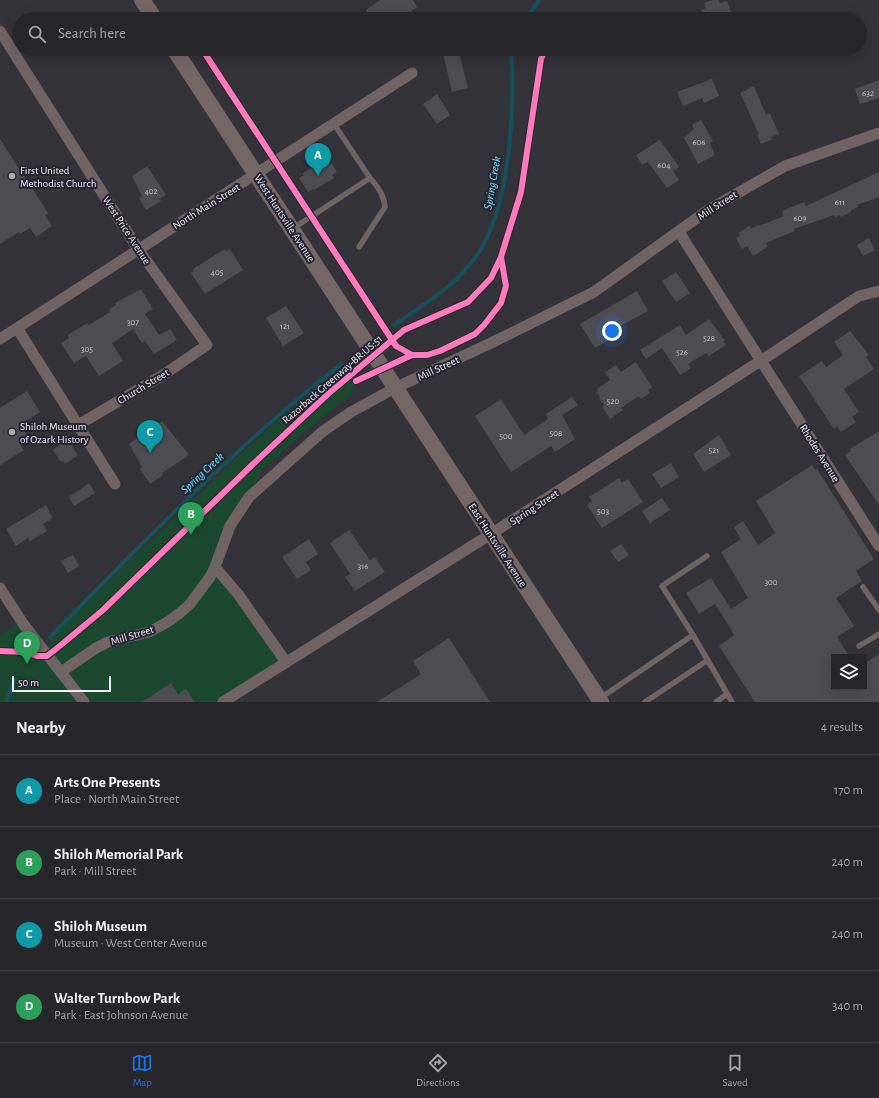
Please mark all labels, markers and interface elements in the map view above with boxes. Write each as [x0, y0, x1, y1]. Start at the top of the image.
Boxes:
search box [12, 12, 867, 56]
icon: search [26, 23, 48, 45]
text: Search here [58, 26, 126, 41]
house number: 632 [862, 89, 874, 98]
house number: 606 [692, 138, 706, 147]
pin: A [305, 143, 331, 176]
water label: Spring Creek [481, 155, 504, 211]
house number: 604 [657, 161, 671, 170]
place label: First United Methodist Church [20, 165, 96, 189]
marker: First United Methodist Church [7, 171, 17, 181]
street label: West Huntsville Avenue [252, 173, 317, 264]
street label: North Main Street [171, 181, 242, 231]
house number: 402 [144, 187, 158, 196]
street label: Mill Street [696, 188, 739, 222]
street label: West Price Avenue [101, 194, 153, 266]
house number: 611 [835, 198, 845, 207]
house number: 609 [793, 214, 807, 223]
house number: 405 [211, 268, 224, 277]
house number: 307 [127, 318, 139, 327]
your location [602, 321, 622, 341]
house number: 121 [280, 322, 290, 331]
street label: Razorback Greenway-BR:US:51 [280, 333, 384, 426]
house number: 528 [703, 334, 715, 343]
house number: 305 [81, 345, 93, 354]
house number: 526 [676, 348, 688, 357]
street label: Mill Street [416, 354, 461, 383]
street label: Church Street [115, 366, 171, 406]
house number: 520 [607, 397, 620, 406]
pin: C [137, 420, 163, 453]
place label: Shiloh Museum of Ozark History [20, 421, 89, 445]
street label: Rhodes Avenue [797, 422, 842, 484]
marker: Shiloh Museum of Ozark History [7, 427, 17, 437]
house number: 508 [550, 429, 562, 438]
house number: 500 [499, 432, 513, 441]
house number: 521 [709, 446, 719, 455]
water label: Spring Creek [178, 450, 227, 497]
street label: Spring Street [508, 487, 561, 527]
street label: East Huntsville Avenue [466, 501, 529, 589]
pin: B [178, 502, 204, 535]
house number: 503 [597, 507, 609, 516]
house number: 316 [357, 562, 369, 571]
house number: 300 [764, 578, 778, 587]
street label: Mill Street [109, 624, 155, 647]
pin: D [14, 631, 40, 664]
map controls [831, 654, 867, 690]
button: layers [831, 654, 867, 690]
scale bar [12, 674, 111, 693]
text: 50 m [18, 677, 39, 688]
text: Nearby [16, 719, 66, 736]
text: 4 results [821, 721, 863, 734]
text: Arts One Presents [54, 775, 160, 790]
text: A [25, 784, 33, 797]
text: 170 m [834, 784, 863, 797]
text: Place · North Main Street [54, 793, 179, 806]
text: Shiloh Memorial Park [54, 847, 183, 862]
text: B [25, 856, 33, 869]
text: 240 m [831, 856, 863, 869]
text: Park · Mill Street [54, 865, 136, 878]
text: Shiloh Museum [54, 919, 147, 934]
text: C [26, 928, 32, 941]
text: 240 m [831, 928, 863, 941]
text: Museum · West Center Avenue [54, 937, 207, 950]
text: Walter Turnbow Park [54, 991, 180, 1006]
text: D [25, 1000, 33, 1013]
text: 340 m [832, 1000, 863, 1013]
text: Park · East Johnson Avenue [54, 1009, 188, 1022]
tab: Map [131, 1052, 153, 1089]
tab: Directions [416, 1052, 460, 1089]
tab: Saved [722, 1052, 748, 1089]

